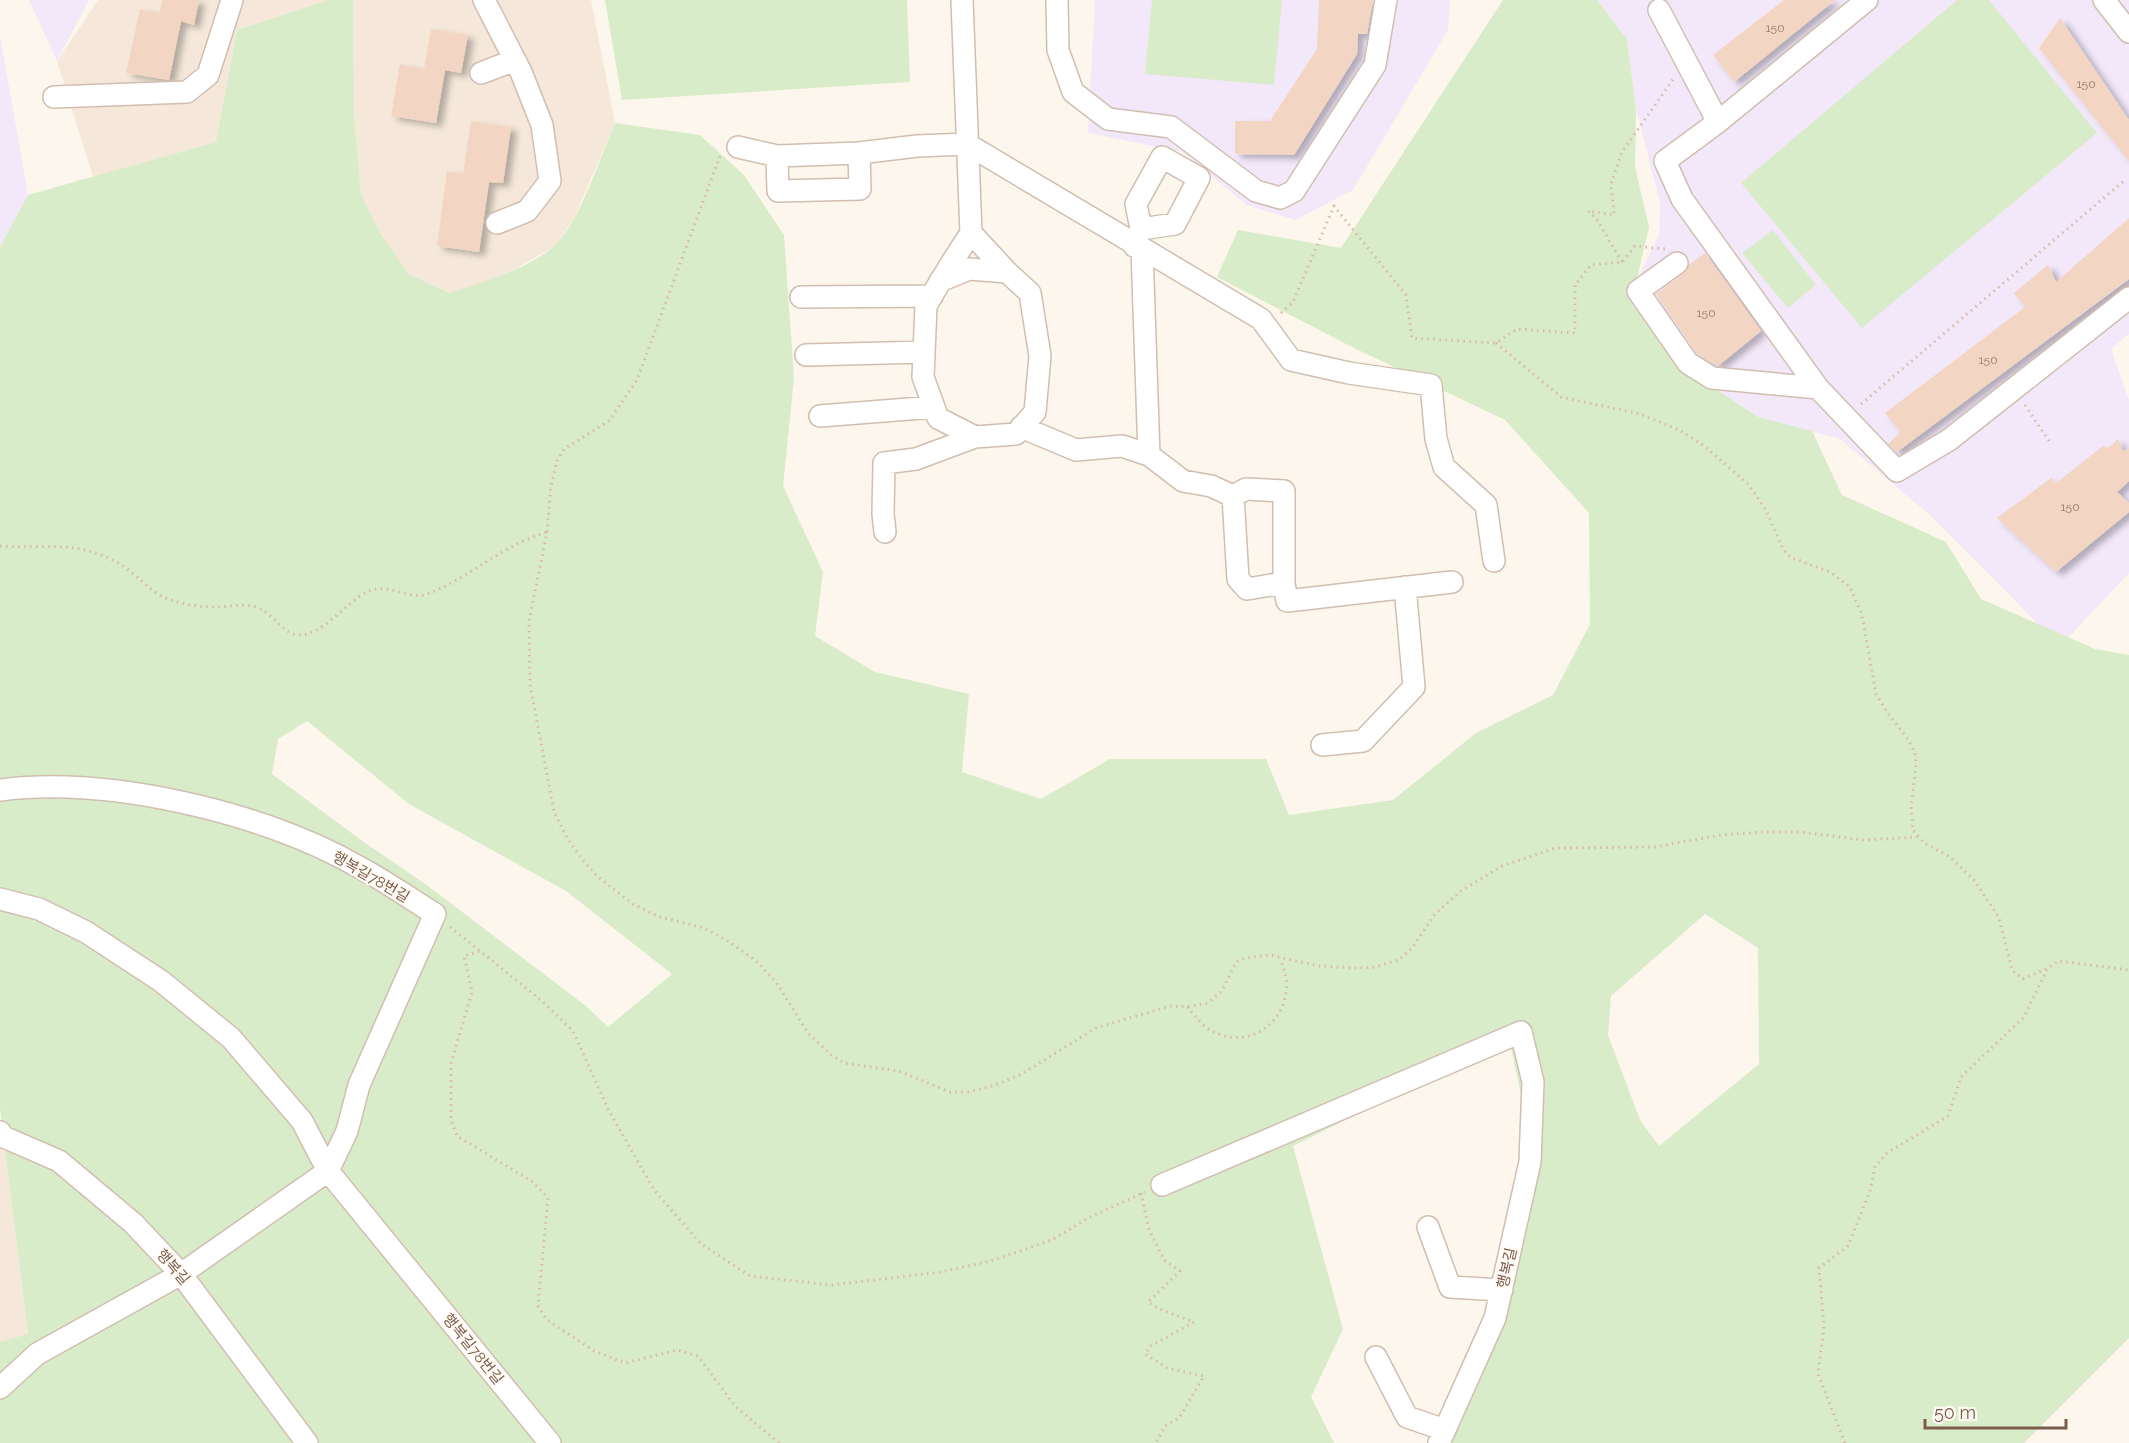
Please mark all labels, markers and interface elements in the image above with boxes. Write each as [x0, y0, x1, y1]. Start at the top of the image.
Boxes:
house number: 150 [1765, 21, 1785, 35]
house number: 150 [2076, 77, 2096, 91]
house number: 150 [1696, 306, 1716, 320]
house number: 150 [1978, 353, 1998, 367]
house number: 150 [2060, 500, 2080, 514]
street label: 행복길78번길 [329, 848, 413, 906]
street label: 행복길 [153, 1245, 193, 1289]
street label: 행복길 [1494, 1246, 1520, 1290]
street label: 행복길78번길 [439, 1310, 507, 1388]
scale bar [1925, 1392, 2066, 1430]
text: 50 m [1934, 1402, 1976, 1423]

